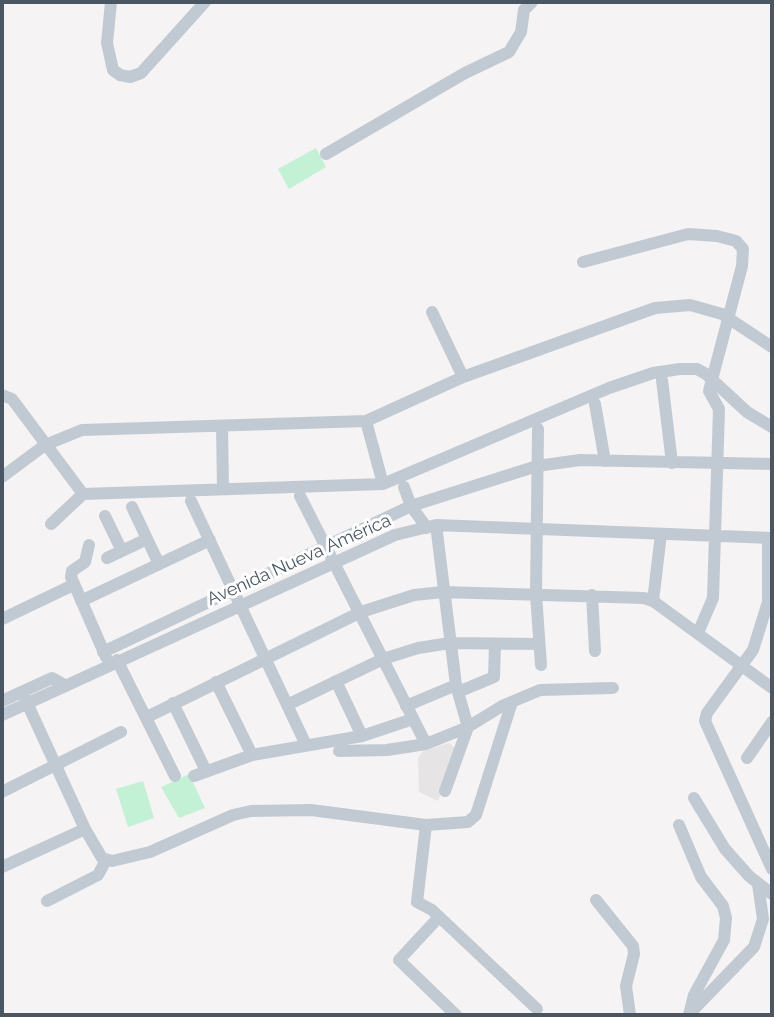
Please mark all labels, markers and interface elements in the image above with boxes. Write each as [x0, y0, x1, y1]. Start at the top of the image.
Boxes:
street label: Avenida Nueva América [204, 510, 394, 610]

